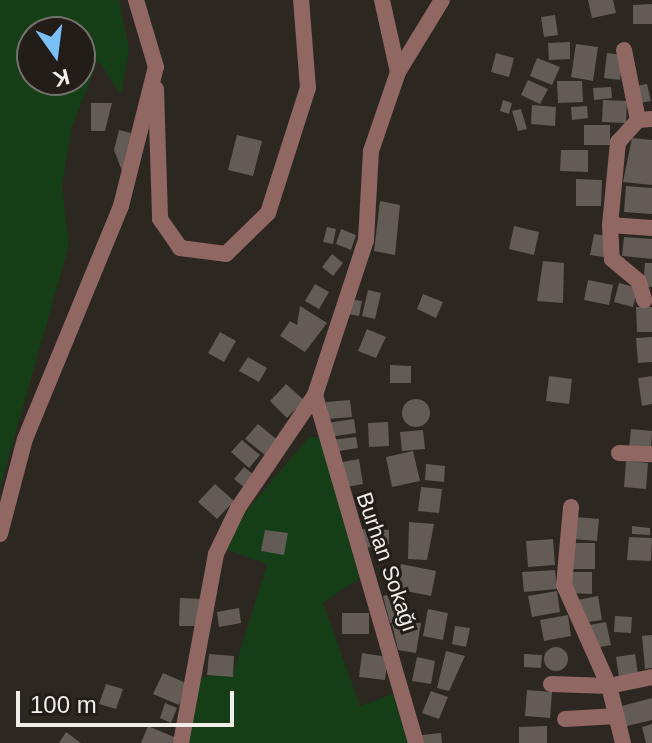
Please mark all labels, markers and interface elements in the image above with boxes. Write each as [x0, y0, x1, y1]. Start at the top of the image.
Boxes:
north arrow [16, 16, 96, 96]
text: K [51, 64, 72, 92]
street label: Burhan Sokağı [351, 489, 423, 635]
scale bar [20, 675, 238, 725]
text: 100 m [30, 691, 97, 718]

